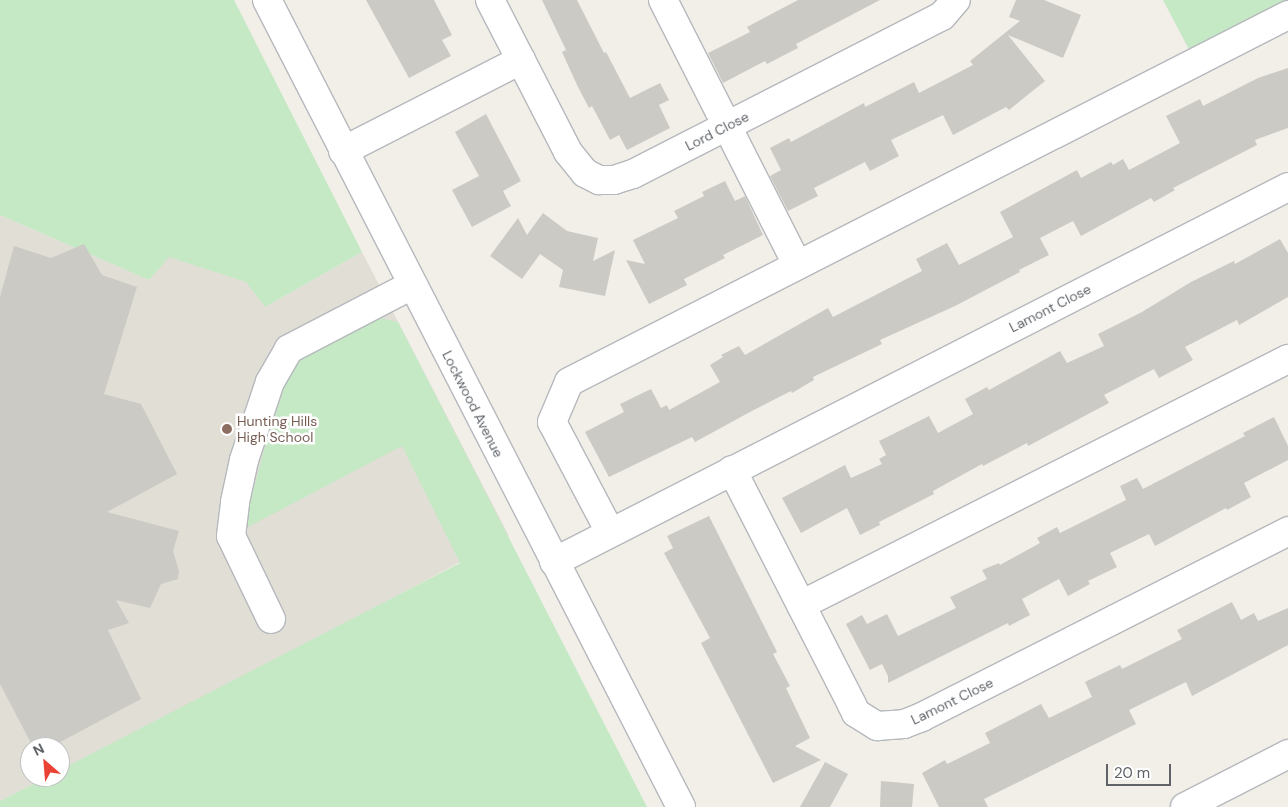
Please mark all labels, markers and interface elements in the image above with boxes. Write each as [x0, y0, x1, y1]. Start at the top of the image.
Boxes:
street label: Lord Close [682, 108, 752, 154]
street label: Lamont Close [1006, 280, 1094, 336]
street label: Lockwood Avenue [439, 348, 507, 460]
place label: Hunting Hills High School [237, 413, 317, 446]
marker: Hunting Hills High School [221, 423, 233, 435]
street label: Lamont Close [908, 674, 996, 728]
north arrow [20, 737, 70, 787]
text: N [30, 739, 47, 760]
scale bar [1108, 754, 1173, 786]
text: 20 m [1114, 763, 1150, 783]

